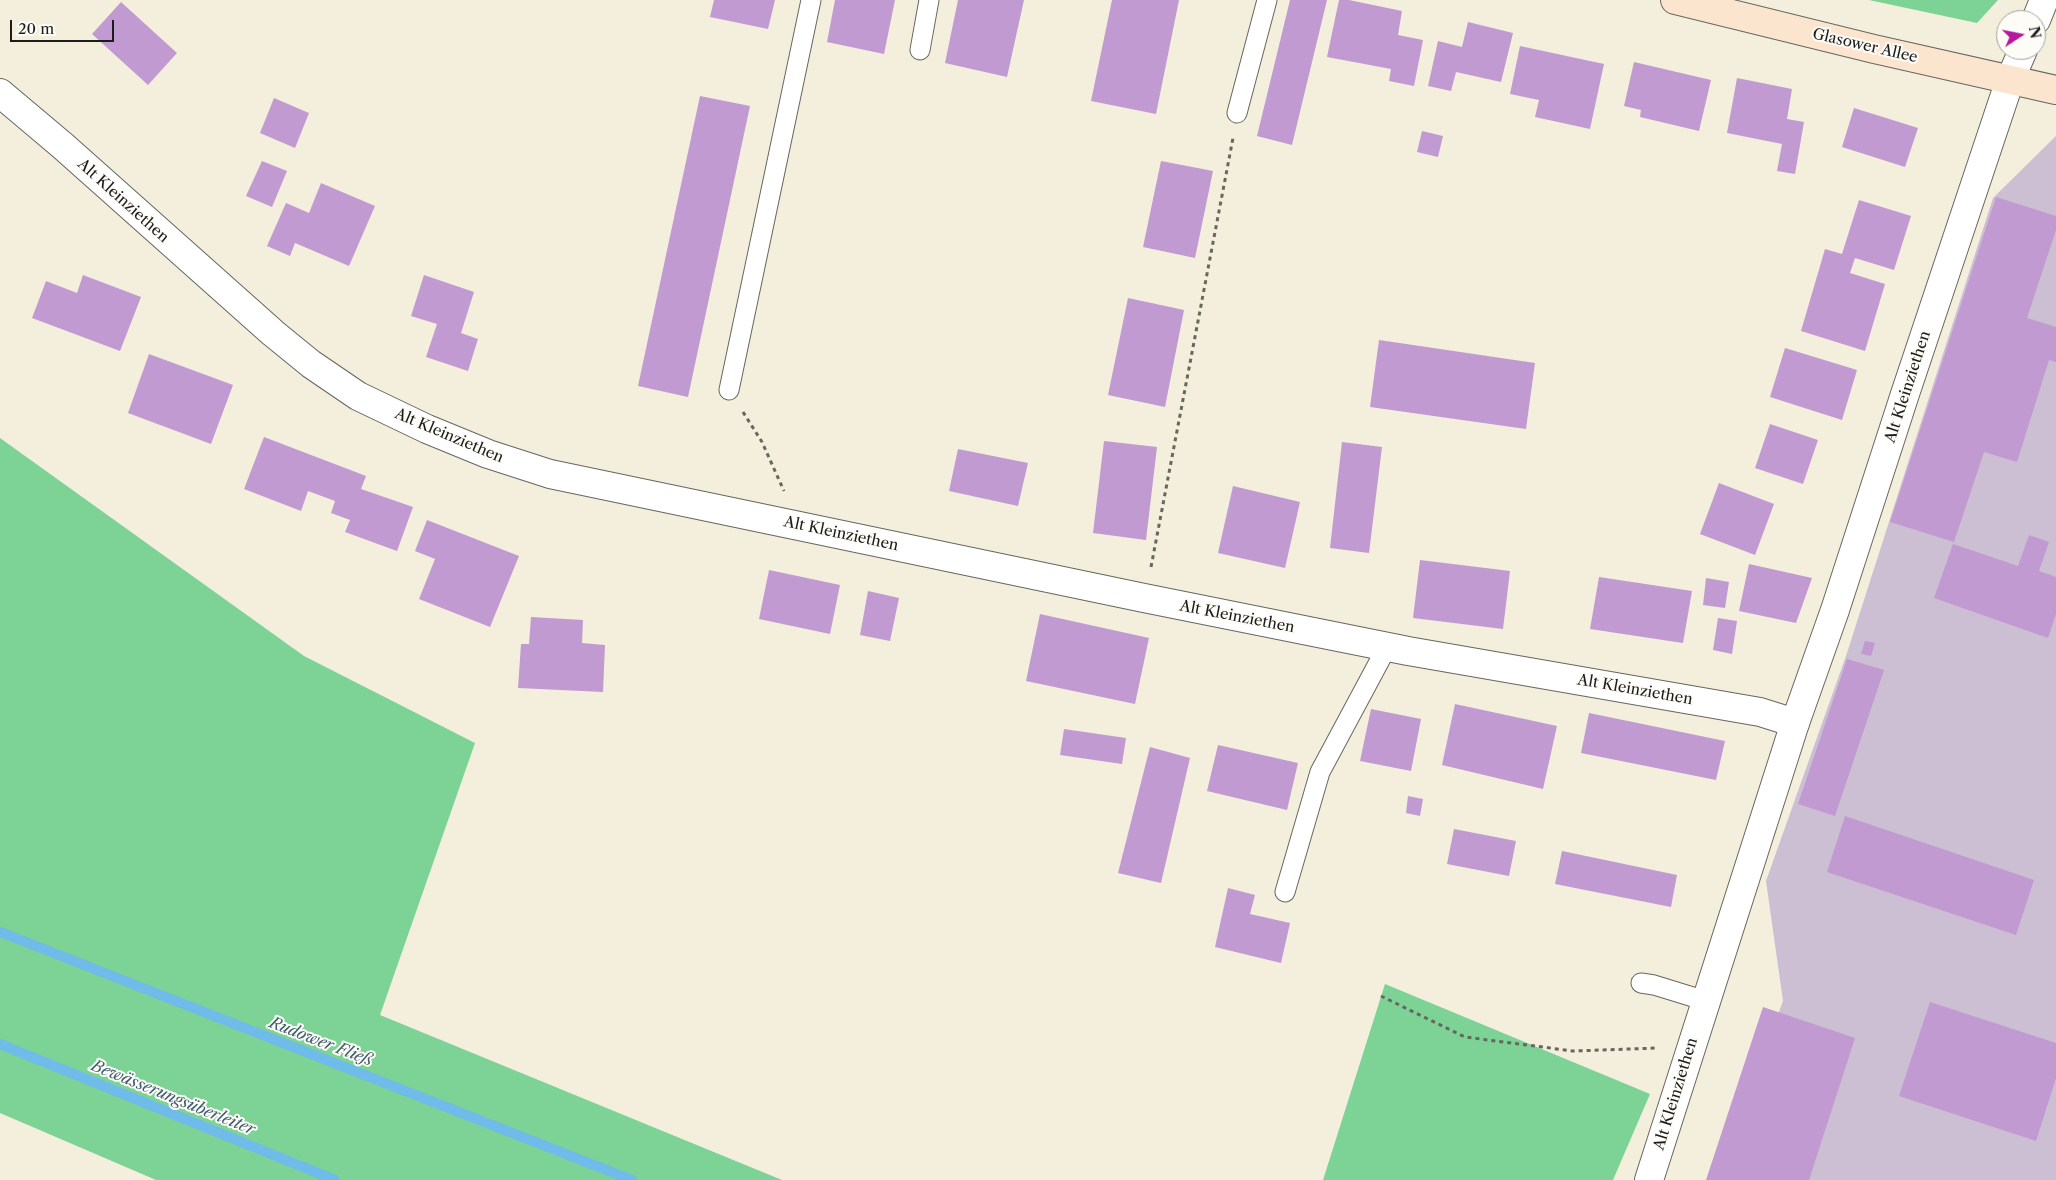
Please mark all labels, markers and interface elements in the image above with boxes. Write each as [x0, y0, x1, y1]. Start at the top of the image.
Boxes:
scale bar [12, 10, 116, 42]
north arrow [1996, 10, 2046, 60]
text: 20 m [18, 19, 54, 38]
street label: Glasower Allee [1811, 25, 1919, 67]
text: N [2025, 25, 2045, 40]
street label: Alt Kleinziethen [74, 155, 172, 247]
street label: Alt Kleinziethen [1881, 329, 1935, 445]
street label: Alt Kleinziethen [392, 405, 506, 467]
street label: Alt Kleinziethen [782, 513, 900, 555]
street label: Alt Kleinziethen [1178, 597, 1296, 637]
street label: Alt Kleinziethen [1576, 671, 1694, 709]
water label: Rudower Fließ [267, 1013, 375, 1071]
street label: Alt Kleinziethen [1650, 1036, 1702, 1152]
water label: Bewässerungsüberleiter [88, 1056, 258, 1140]

